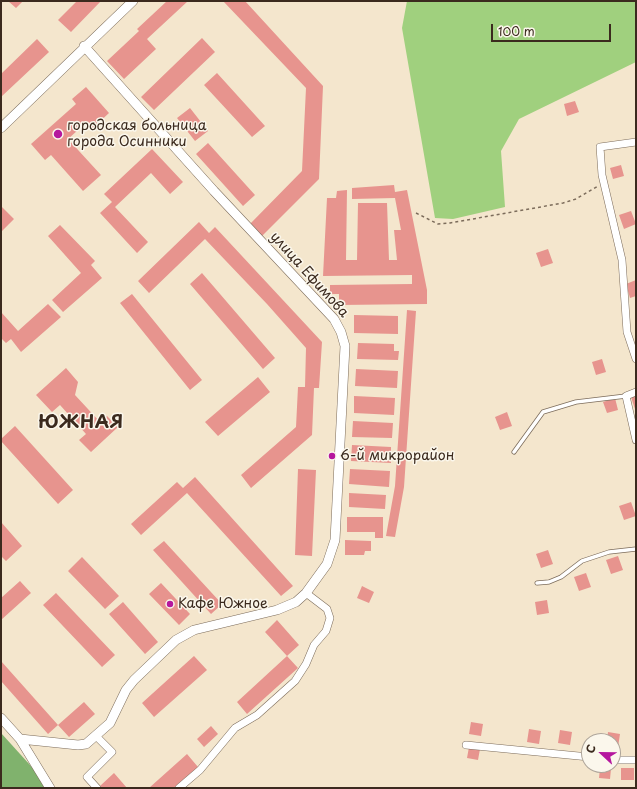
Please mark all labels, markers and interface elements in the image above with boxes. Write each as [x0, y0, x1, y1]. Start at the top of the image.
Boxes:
scale bar [493, 16, 613, 42]
text: 100 m [498, 22, 535, 40]
place label: городская больница города Осинники [67, 118, 207, 150]
marker: городская больница города Осинники [52, 128, 64, 140]
street label: улица Ефимова [266, 229, 352, 321]
district label: ЮЖНАЯ [38, 412, 124, 434]
place label: 6-й микрорайон [340, 448, 455, 464]
marker: 6-й микрорайон [327, 451, 337, 461]
place label: Кафе Южное [178, 596, 268, 612]
marker: Кафе Южное [165, 599, 175, 609]
north arrow [581, 733, 621, 773]
text: С [581, 742, 600, 756]

